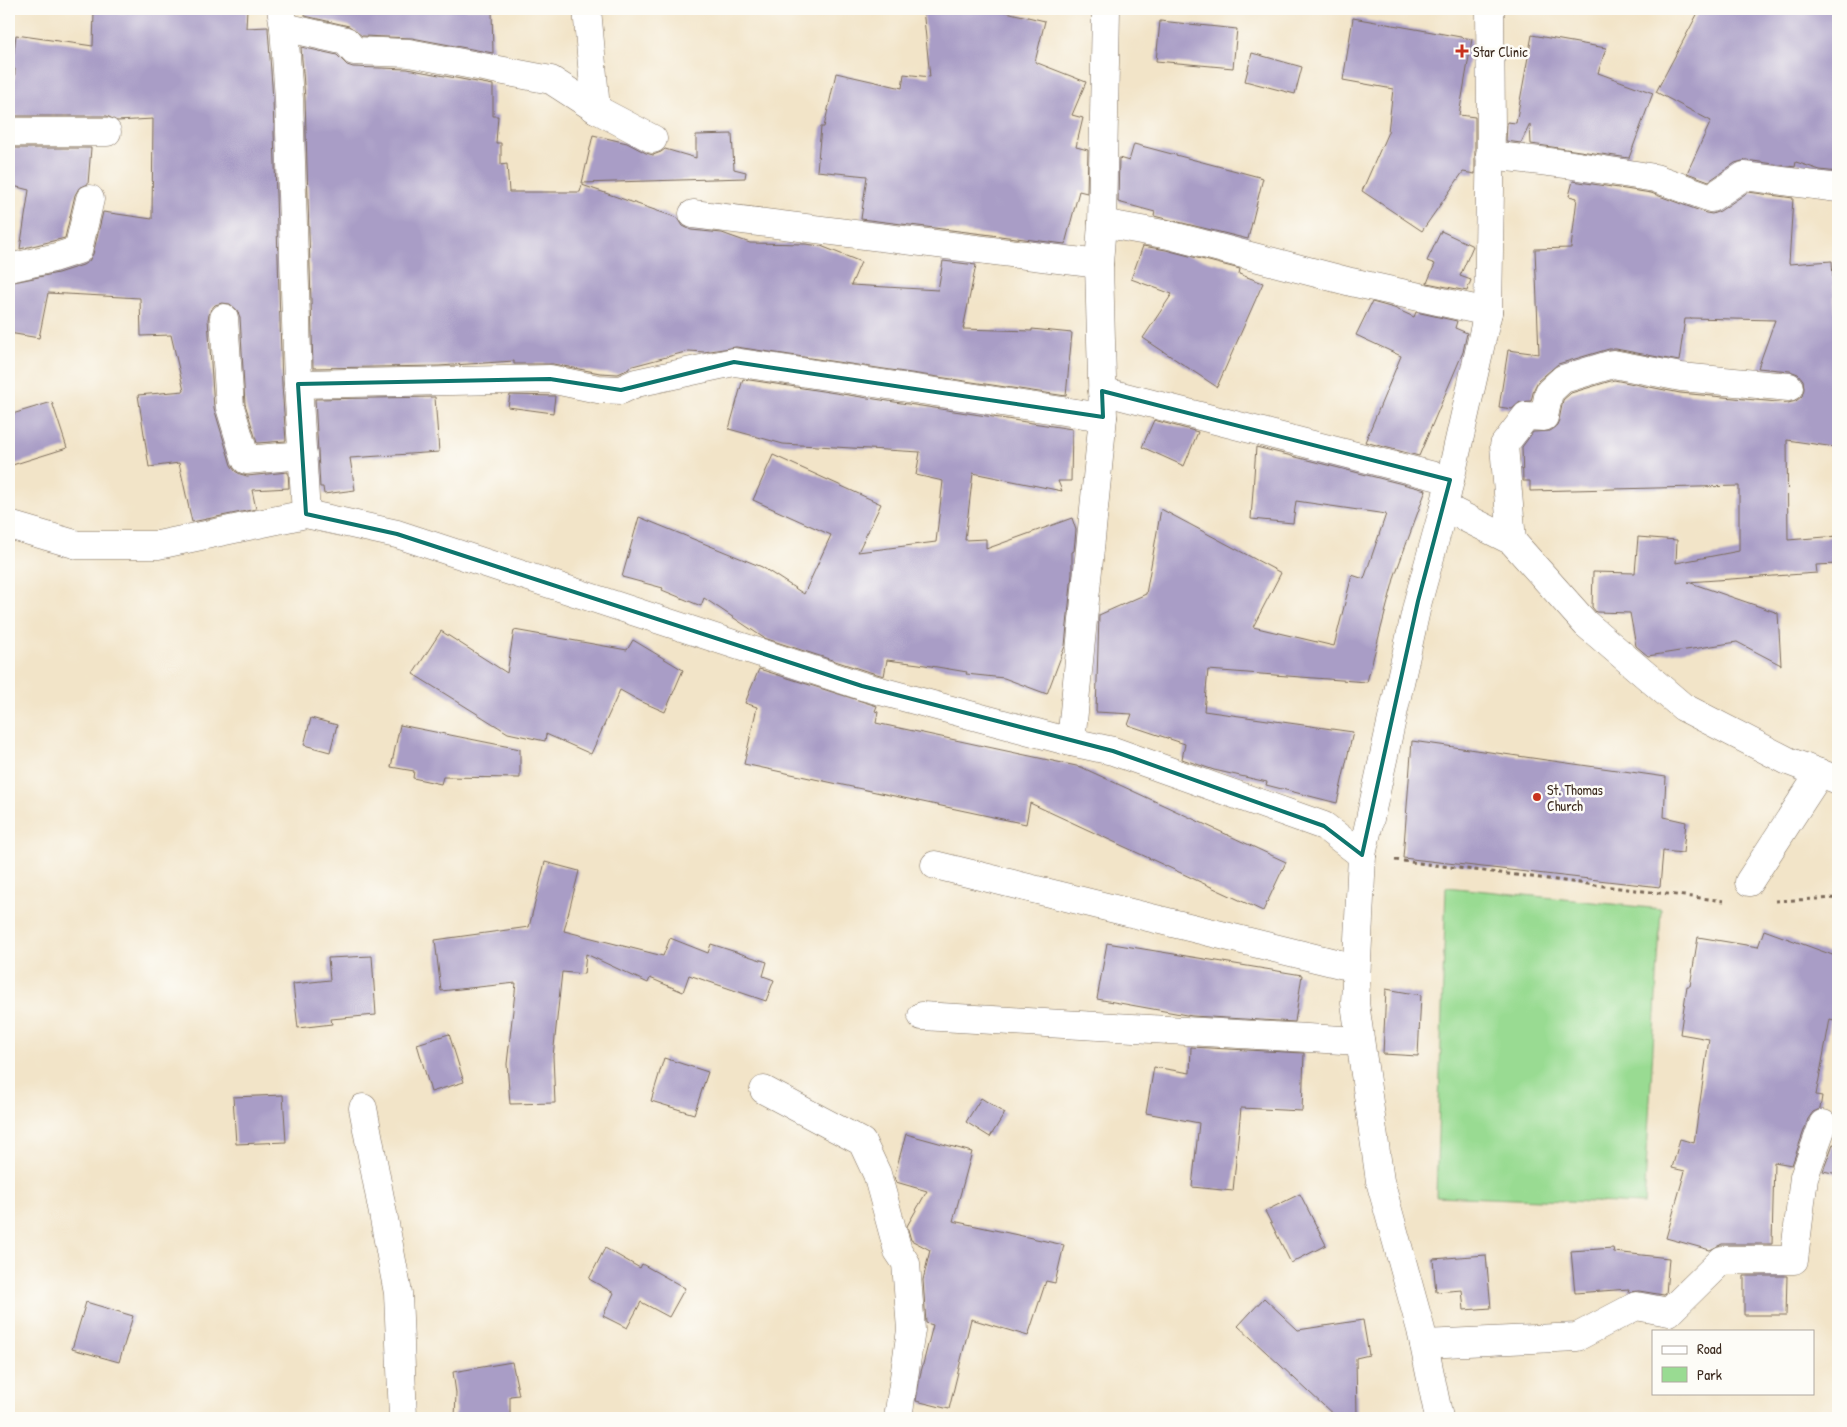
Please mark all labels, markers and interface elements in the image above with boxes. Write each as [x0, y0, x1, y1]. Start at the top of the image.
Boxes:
place label: Star Clinic [1473, 42, 1528, 61]
marker: Star Clinic [1455, 44, 1469, 58]
place label: St. Thomas Church [1547, 780, 1603, 815]
marker: St. Thomas Church [1531, 791, 1543, 803]
legend [1652, 1330, 1814, 1394]
text: Road [1697, 1338, 1722, 1359]
text: Park [1697, 1364, 1722, 1385]

